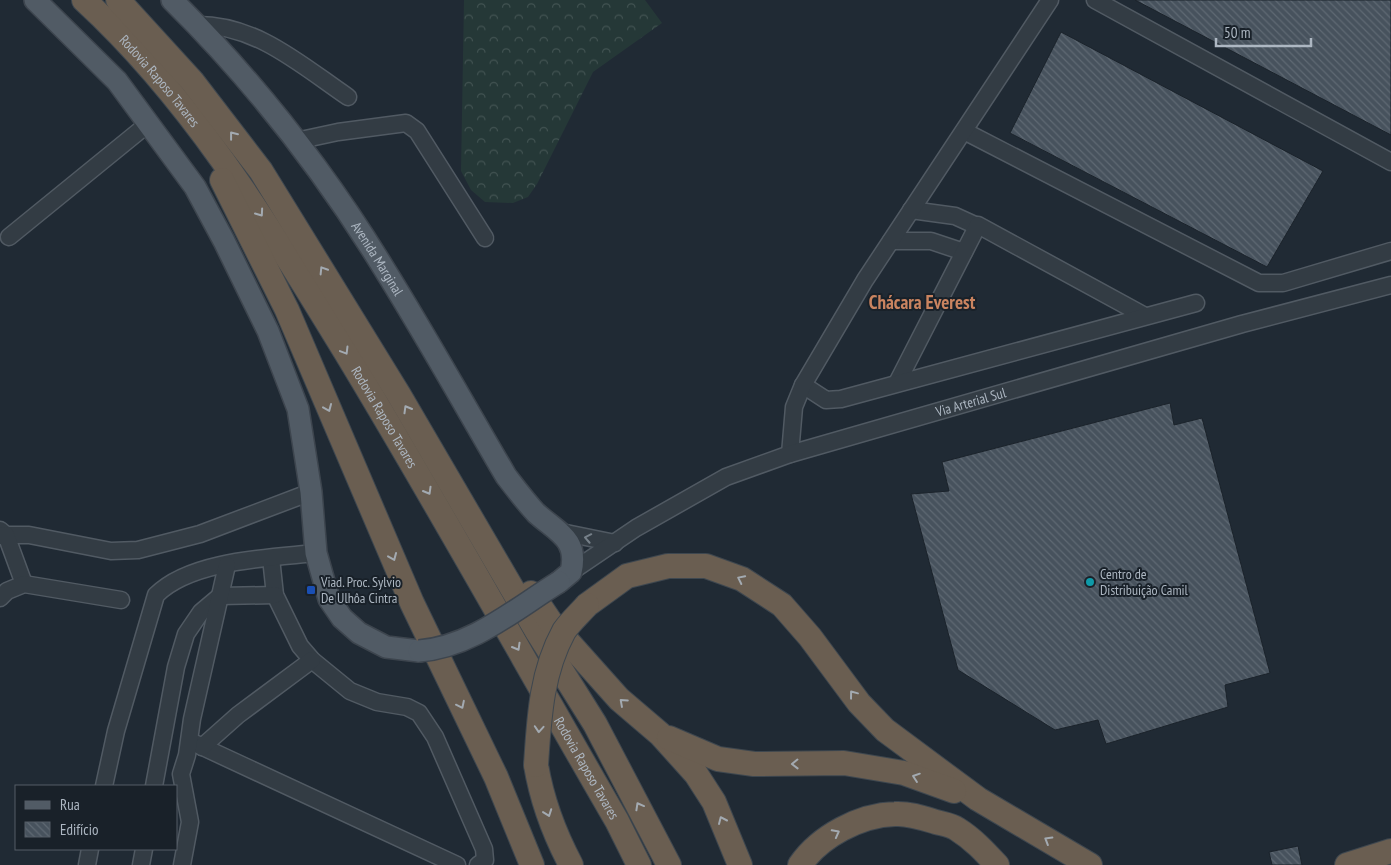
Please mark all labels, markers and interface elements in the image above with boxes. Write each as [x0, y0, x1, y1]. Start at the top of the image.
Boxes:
scale bar [1216, 15, 1311, 47]
text: 50 m [1224, 23, 1250, 42]
street label: Rodovia Raposo Tavares [116, 31, 204, 131]
one-way arrow [230, 132, 238, 141]
one-way arrow [254, 207, 263, 217]
street label: Avenida Marginal [347, 218, 408, 299]
one-way arrow [320, 266, 329, 275]
district label: Chácara Everest [869, 290, 976, 314]
one-way arrow [338, 346, 348, 355]
street label: Rodovia Raposo Tavares [347, 363, 422, 472]
street label: Via Arterial Sul [933, 383, 1009, 421]
one-way arrow [322, 403, 333, 412]
one-way arrow [404, 405, 414, 414]
one-way arrow [421, 485, 431, 494]
one-way arrow [583, 533, 592, 544]
one-way arrow [386, 552, 397, 561]
place label: Centro de Distribuição Camil [1100, 565, 1189, 599]
place label: Viad. Proc. Sylvio De Ulhôa Cintra [320, 573, 401, 607]
one-way arrow [737, 575, 746, 586]
marker: Centro de Distribuição Camil [1084, 576, 1096, 588]
marker: Viad. Proc. Sylvio De Ulhôa Cintra [305, 584, 317, 596]
one-way arrow [510, 642, 520, 651]
one-way arrow [850, 691, 858, 700]
one-way arrow [620, 699, 629, 708]
one-way arrow [455, 700, 465, 709]
street label: Rodovia Raposo Tavares [550, 714, 623, 823]
one-way arrow [533, 725, 544, 733]
one-way arrow [791, 759, 799, 769]
one-way arrow [912, 773, 920, 783]
legend [15, 785, 178, 850]
text: Rua [60, 795, 80, 814]
one-way arrow [635, 802, 645, 811]
one-way arrow [542, 808, 552, 816]
one-way arrow [717, 816, 728, 825]
text: Edifício [60, 820, 98, 839]
one-way arrow [831, 829, 840, 839]
one-way arrow [1044, 837, 1053, 847]

